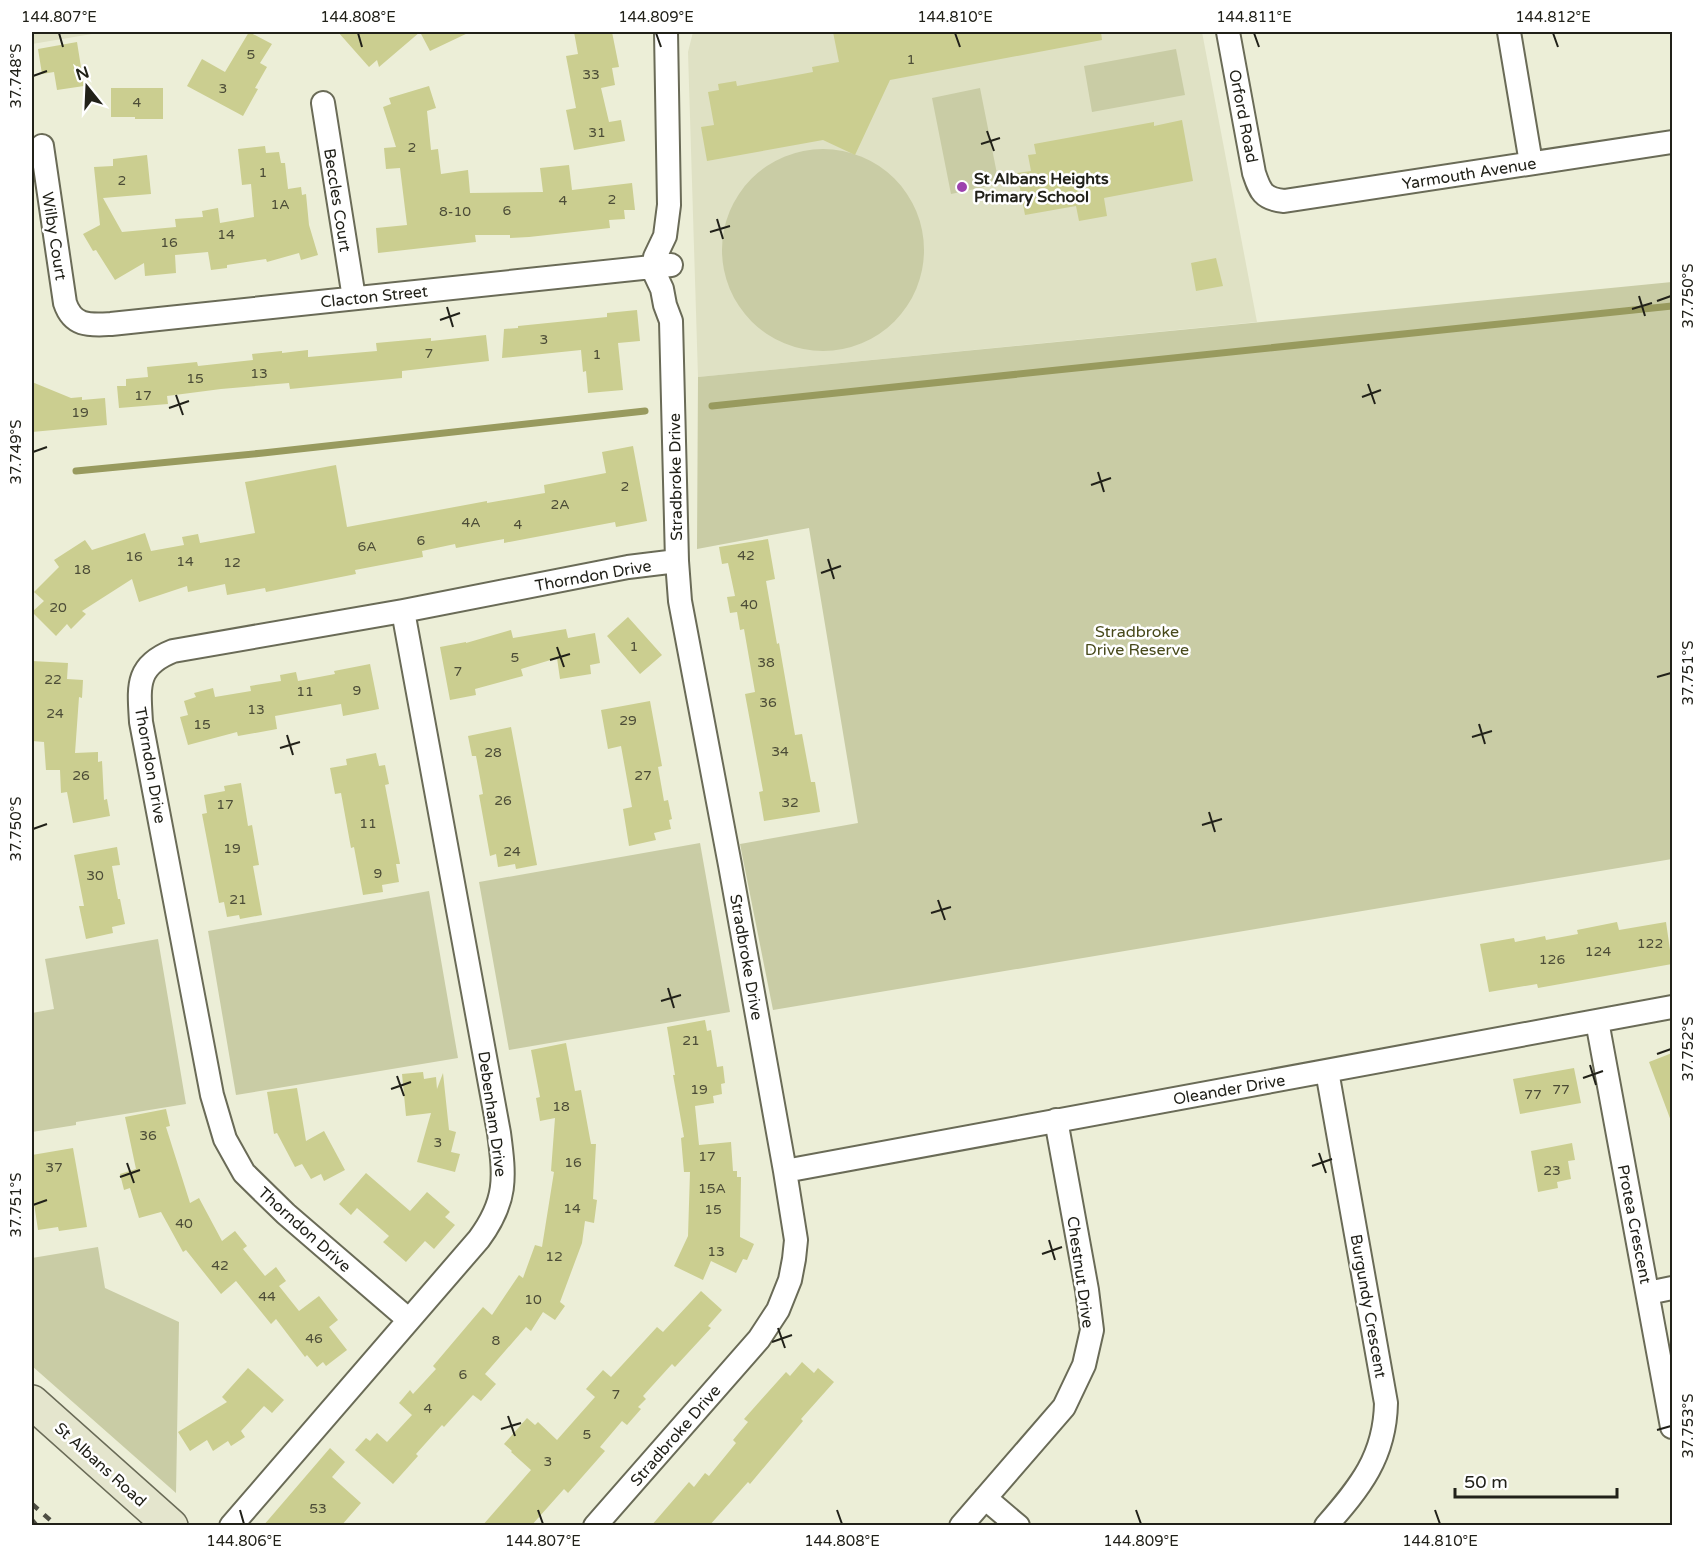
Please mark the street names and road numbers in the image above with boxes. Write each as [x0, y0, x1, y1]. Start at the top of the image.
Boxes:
street label: Orford Road [1224, 68, 1262, 165]
street label: Beccles Court [319, 147, 355, 253]
street label: Yarmouth Avenue [1401, 154, 1538, 194]
street label: Wilby Court [37, 190, 71, 282]
street label: Clacton Street [319, 281, 429, 313]
street label: Stradbroke Drive [665, 413, 687, 541]
street label: Thorndon Drive [533, 556, 653, 596]
street label: Thorndon Drive [130, 705, 170, 825]
street label: Stradbroke Drive [725, 893, 767, 1022]
street label: Debenham Drive [473, 1050, 511, 1178]
street label: Oleander Drive [1172, 1070, 1287, 1110]
street label: Protea Crescent [1613, 1163, 1655, 1286]
street label: Thorndon Drive [254, 1183, 355, 1277]
street label: Chestnut Drive [1062, 1215, 1098, 1329]
street label: Burgundy Crescent [1346, 1233, 1391, 1380]
street label: Stradbroke Drive [626, 1381, 725, 1490]
street label: St Albans Road [50, 1418, 150, 1511]

